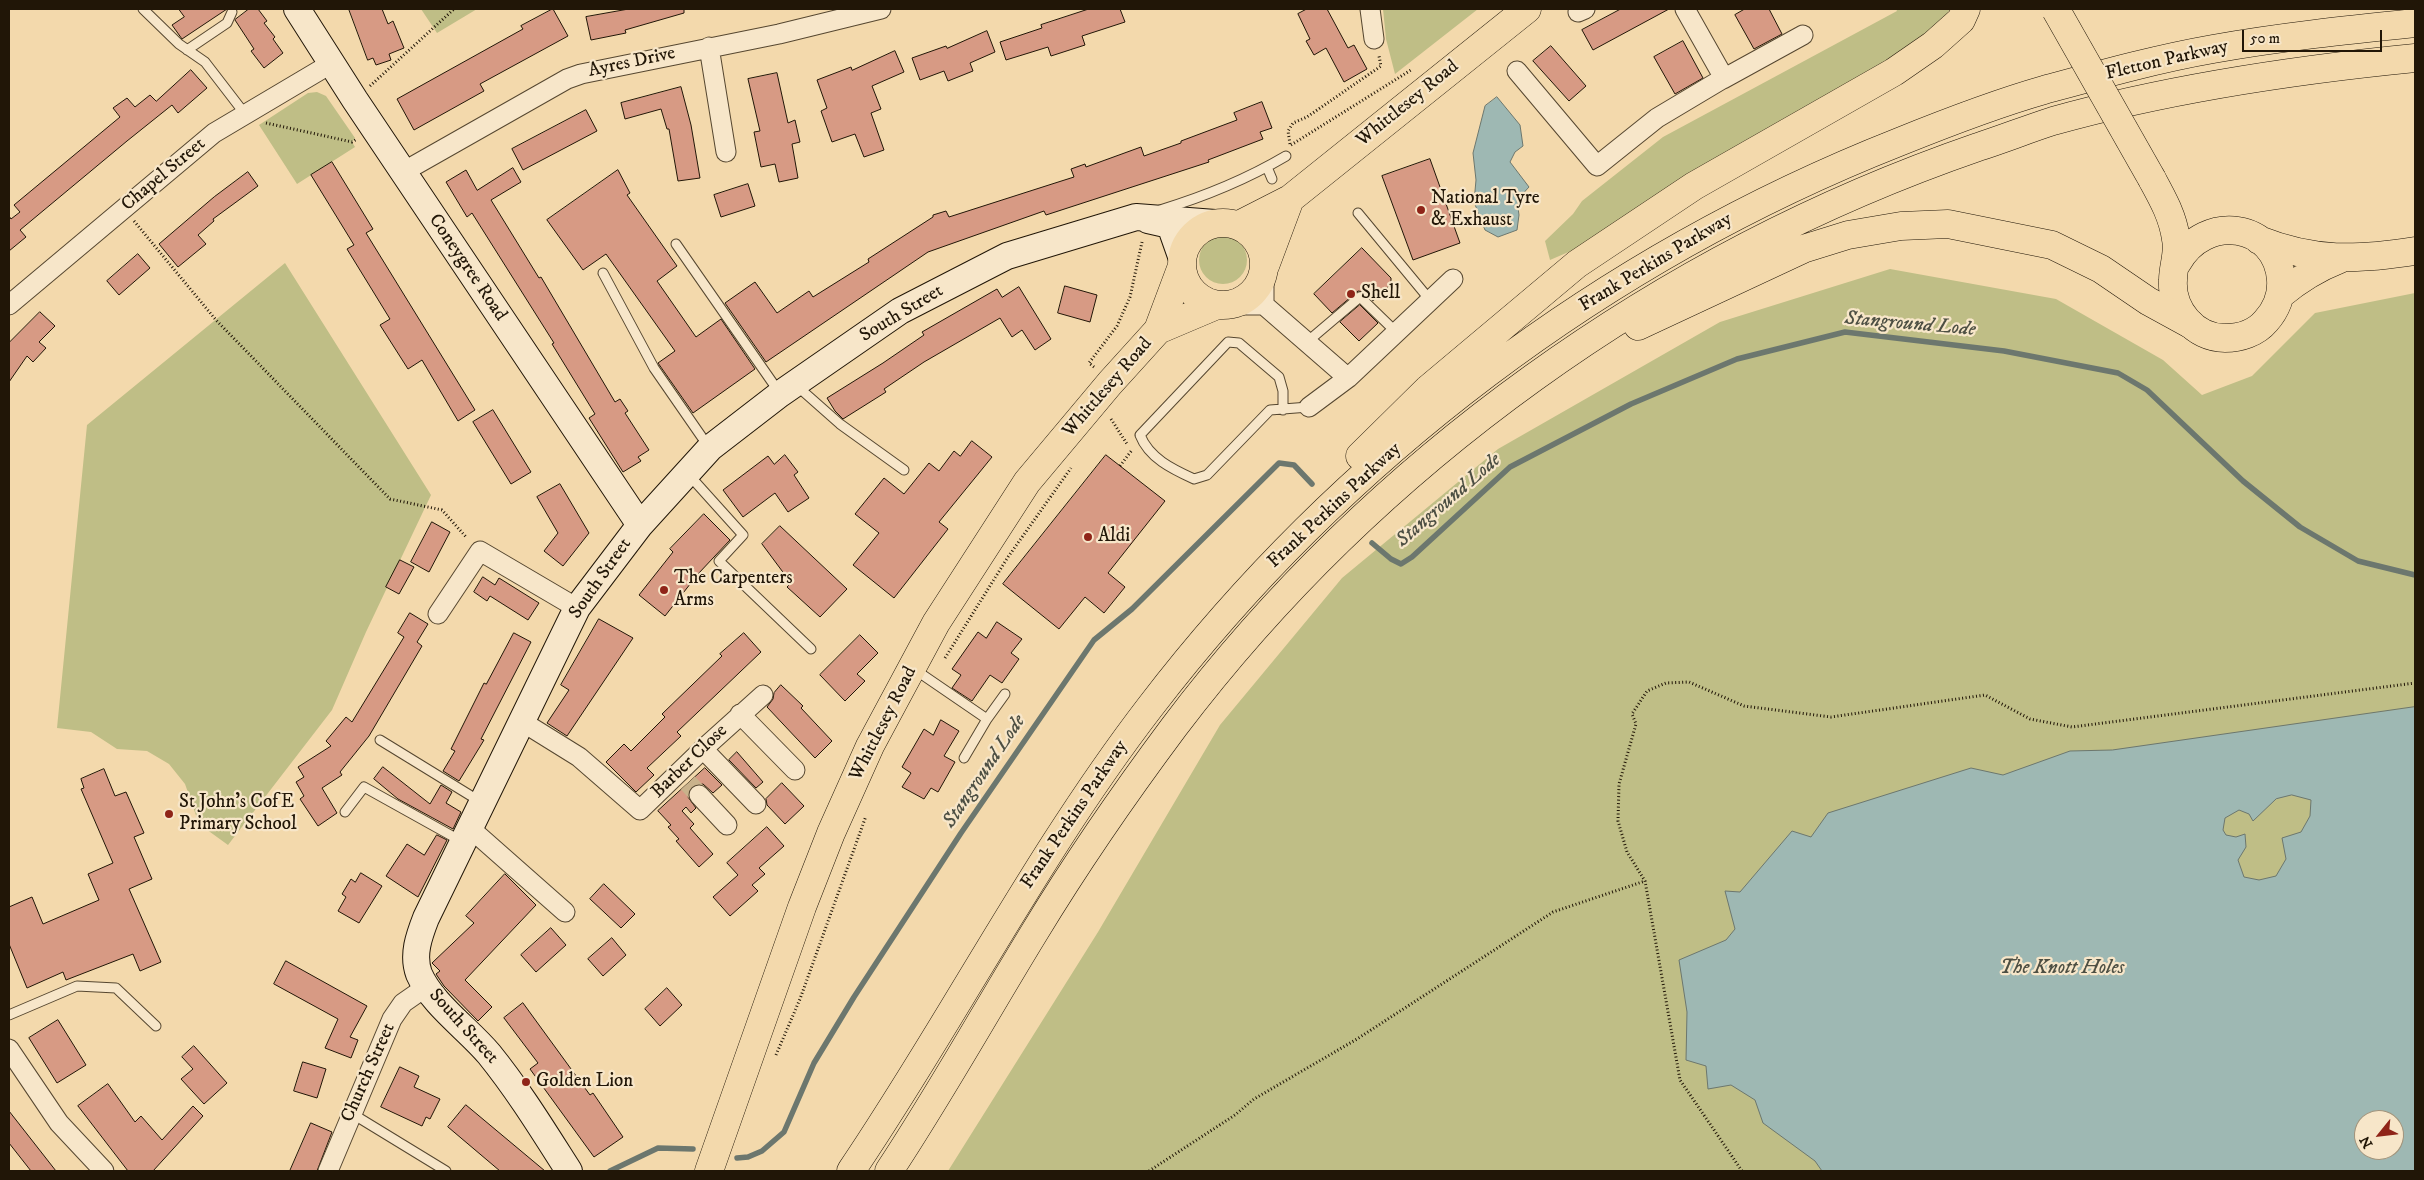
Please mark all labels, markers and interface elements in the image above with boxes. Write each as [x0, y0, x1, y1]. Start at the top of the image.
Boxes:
scale bar [2244, 20, 2384, 52]
text: 50 m [2250, 29, 2280, 48]
street label: Fletton Parkway [2103, 36, 2231, 86]
street label: Ayres Drive [586, 43, 678, 83]
street label: Whittlesey Road [1352, 56, 1464, 152]
street label: Chapel Street [117, 133, 211, 217]
place label: National Tyre & Exhaust [1431, 188, 1540, 232]
marker: National Tyre & Exhaust [1415, 204, 1427, 216]
street label: Frank Perkins Parkway [1575, 208, 1737, 318]
street label: Coneygree Road [423, 210, 511, 326]
street label: South Street [856, 280, 948, 348]
place label: Shell [1361, 283, 1400, 305]
marker: Shell [1345, 288, 1357, 300]
water label: Stanground Lode [1844, 307, 1976, 343]
street label: Whittlesey Road [1058, 333, 1158, 443]
street label: Frank Perkins Parkway [1264, 438, 1406, 574]
water label: Stanground Lode [1392, 449, 1506, 553]
place label: Aldi [1098, 526, 1130, 548]
marker: Aldi [1082, 531, 1094, 543]
street label: South Street [565, 534, 637, 624]
place label: The Carpenters Arms [674, 568, 793, 612]
marker: The Carpenters Arms [658, 584, 670, 596]
street label: Whittlesey Road [845, 663, 923, 785]
water label: Stanground Lode [938, 711, 1032, 833]
street label: Barber Close [647, 720, 733, 804]
street label: Frank Perkins Parkway [1017, 736, 1133, 894]
place label: St John's CofE Primary School [179, 792, 297, 836]
marker: St John's CofE Primary School [163, 808, 175, 820]
water label: The Knott Holes [2000, 957, 2124, 981]
street label: South Street [423, 985, 503, 1069]
street label: Church Street [337, 1020, 401, 1126]
place label: Golden Lion [536, 1071, 633, 1093]
marker: Golden Lion [520, 1076, 532, 1088]
north arrow [2354, 1110, 2404, 1160]
text: N [2356, 1132, 2377, 1151]

